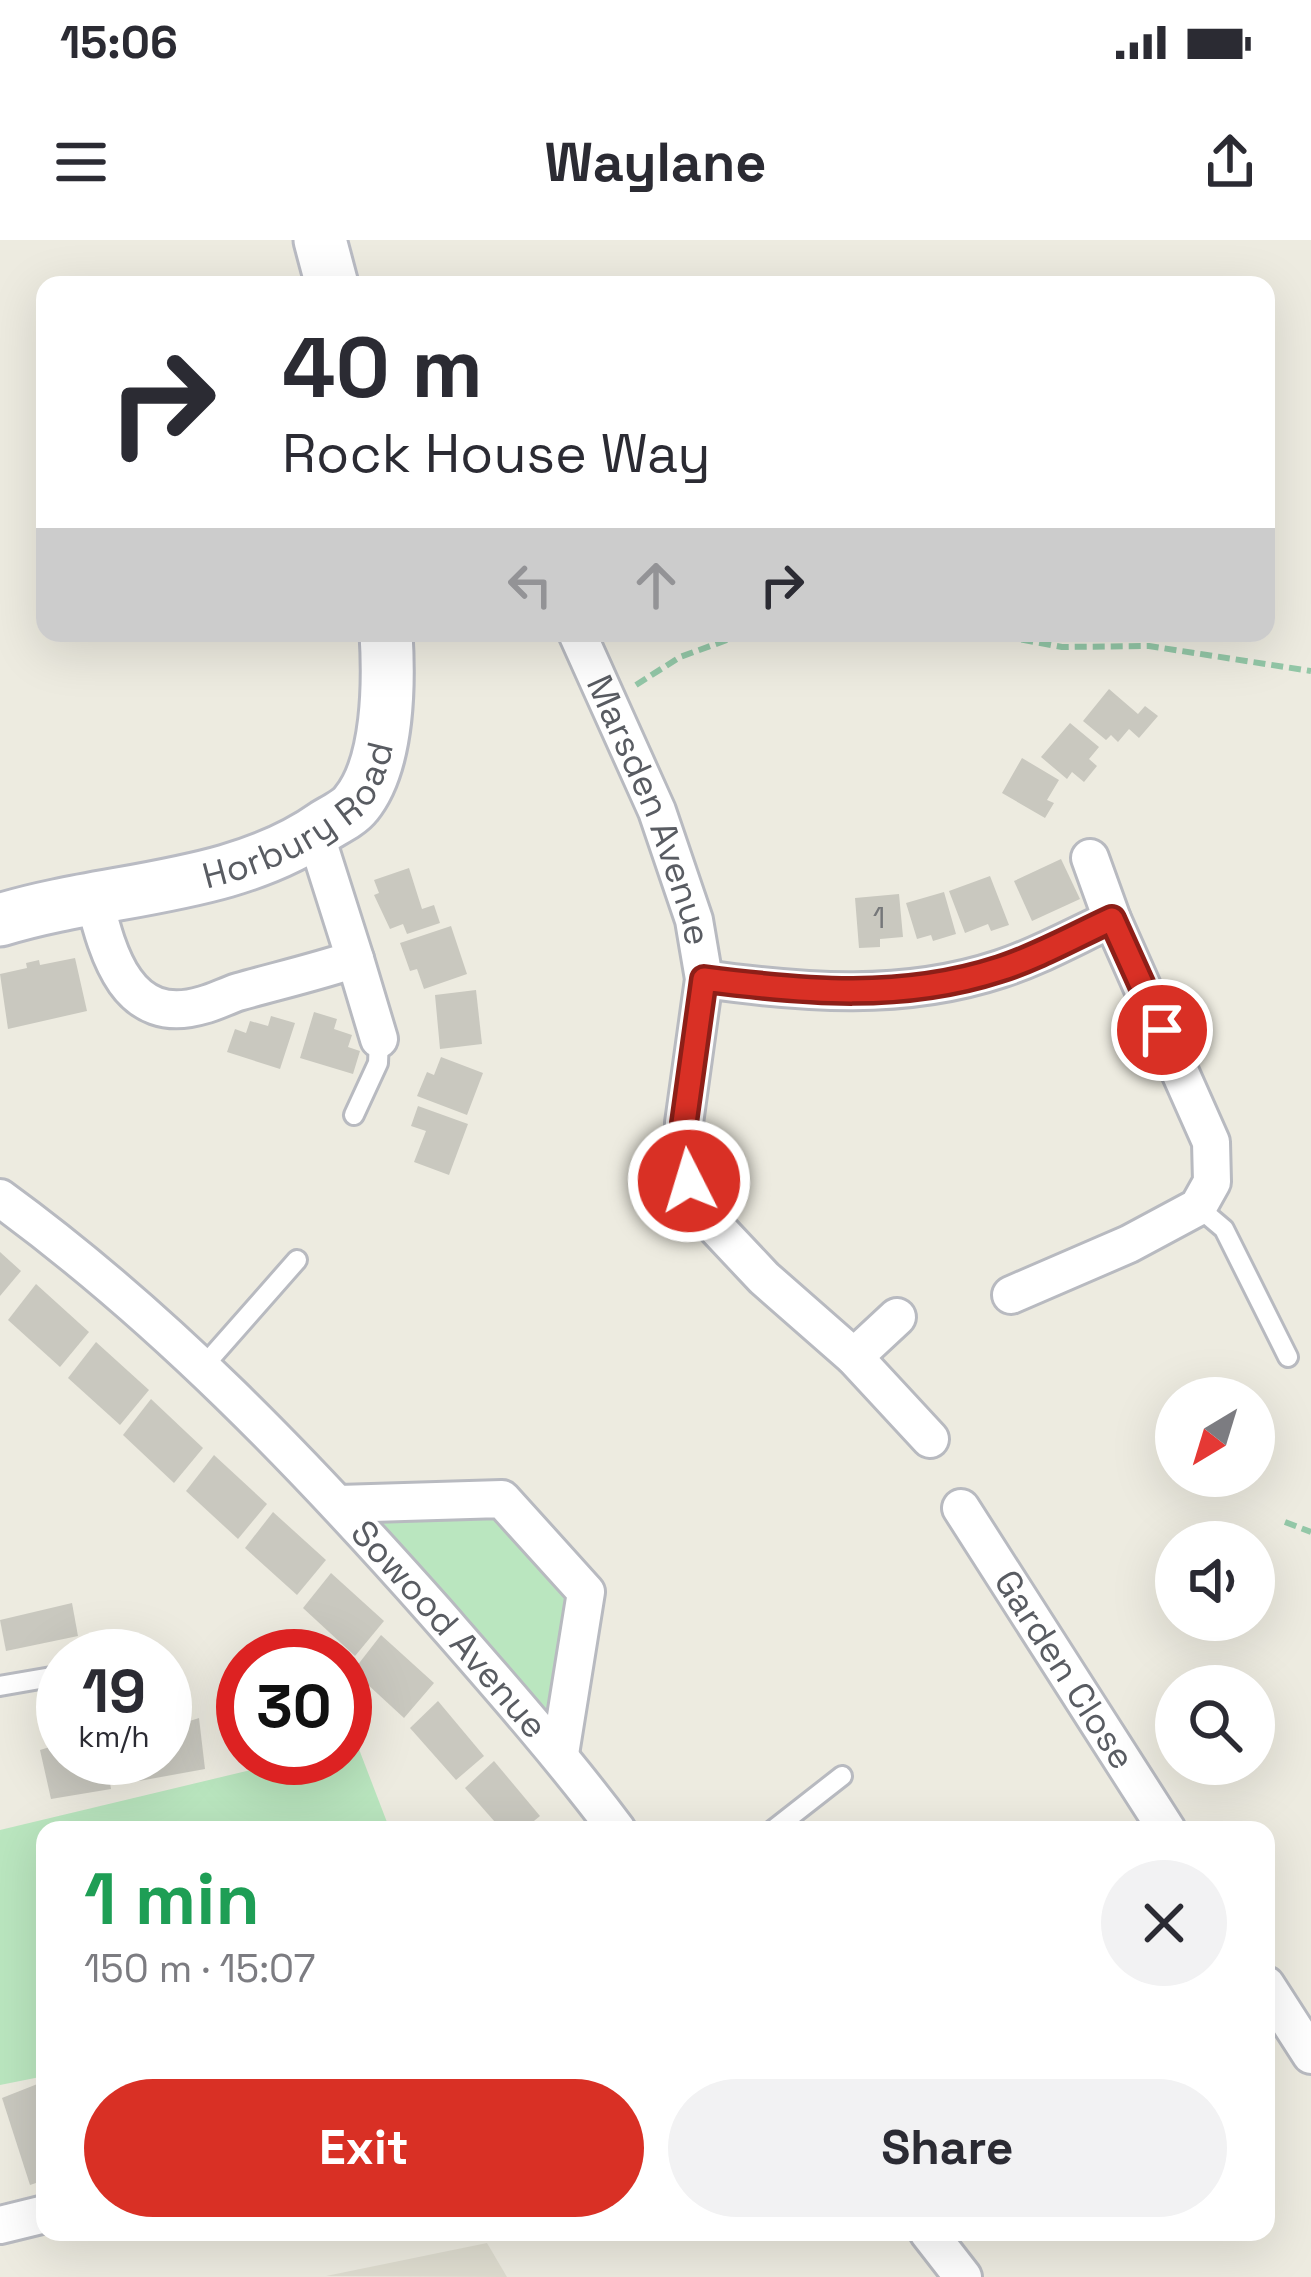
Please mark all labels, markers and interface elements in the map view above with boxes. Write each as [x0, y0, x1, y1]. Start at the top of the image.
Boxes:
text: 15:06 [60, 14, 178, 71]
text: Waylane [545, 128, 766, 197]
icon: menu [48, 129, 114, 195]
icon: share [1197, 129, 1263, 195]
text: 40 m [282, 314, 483, 422]
icon: right [84, 324, 240, 480]
text: Rock House Way [282, 419, 711, 488]
icon: left [497, 552, 563, 618]
icon: ahead [623, 552, 689, 618]
icon: right [749, 552, 815, 618]
street label: Marsden Avenue [576, 668, 721, 949]
street label: Horbury Road [198, 737, 404, 899]
house number: 1 [873, 898, 885, 937]
pin [1111, 979, 1213, 1081]
icon: arrive [1129, 997, 1195, 1063]
position arrow [626, 1118, 752, 1244]
north arrow [1155, 1377, 1275, 1497]
map controls [1155, 1377, 1275, 1785]
street label: Sowood Avenue [341, 1511, 557, 1748]
button: sound [1155, 1521, 1275, 1641]
street label: Garden Close [984, 1561, 1145, 1778]
speed limit sign: 30 [216, 1629, 372, 1785]
text: 19 [82, 1653, 146, 1730]
button: search [1155, 1665, 1275, 1785]
text: km/h [78, 1717, 150, 1756]
text: 1 min [84, 1853, 260, 1945]
button: close [1101, 1860, 1227, 1986]
text: 150 m · 15:07 [84, 1944, 315, 1993]
button: Exit [84, 2079, 644, 2217]
button: Share [668, 2079, 1227, 2217]

